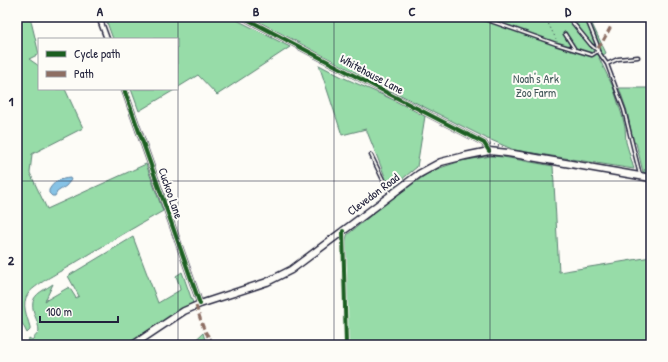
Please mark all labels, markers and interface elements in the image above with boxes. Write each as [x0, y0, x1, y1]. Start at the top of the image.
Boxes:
text: A [97, 2, 104, 20]
text: B [253, 2, 260, 20]
text: C [408, 2, 416, 20]
text: D [565, 2, 572, 20]
legend [38, 38, 178, 90]
text: Cycle path [74, 45, 120, 62]
street label: Whitehouse Lane [337, 50, 407, 98]
text: Path [74, 65, 94, 82]
park label: Noah's Ark Zoo Farm [513, 70, 559, 101]
text: 1 [9, 92, 14, 110]
street label: Cuckoo Lane [154, 165, 188, 221]
street label: Clevedon Road [343, 169, 403, 219]
text: 2 [8, 251, 15, 269]
scale bar [40, 298, 118, 324]
text: 100 m [46, 303, 72, 320]

